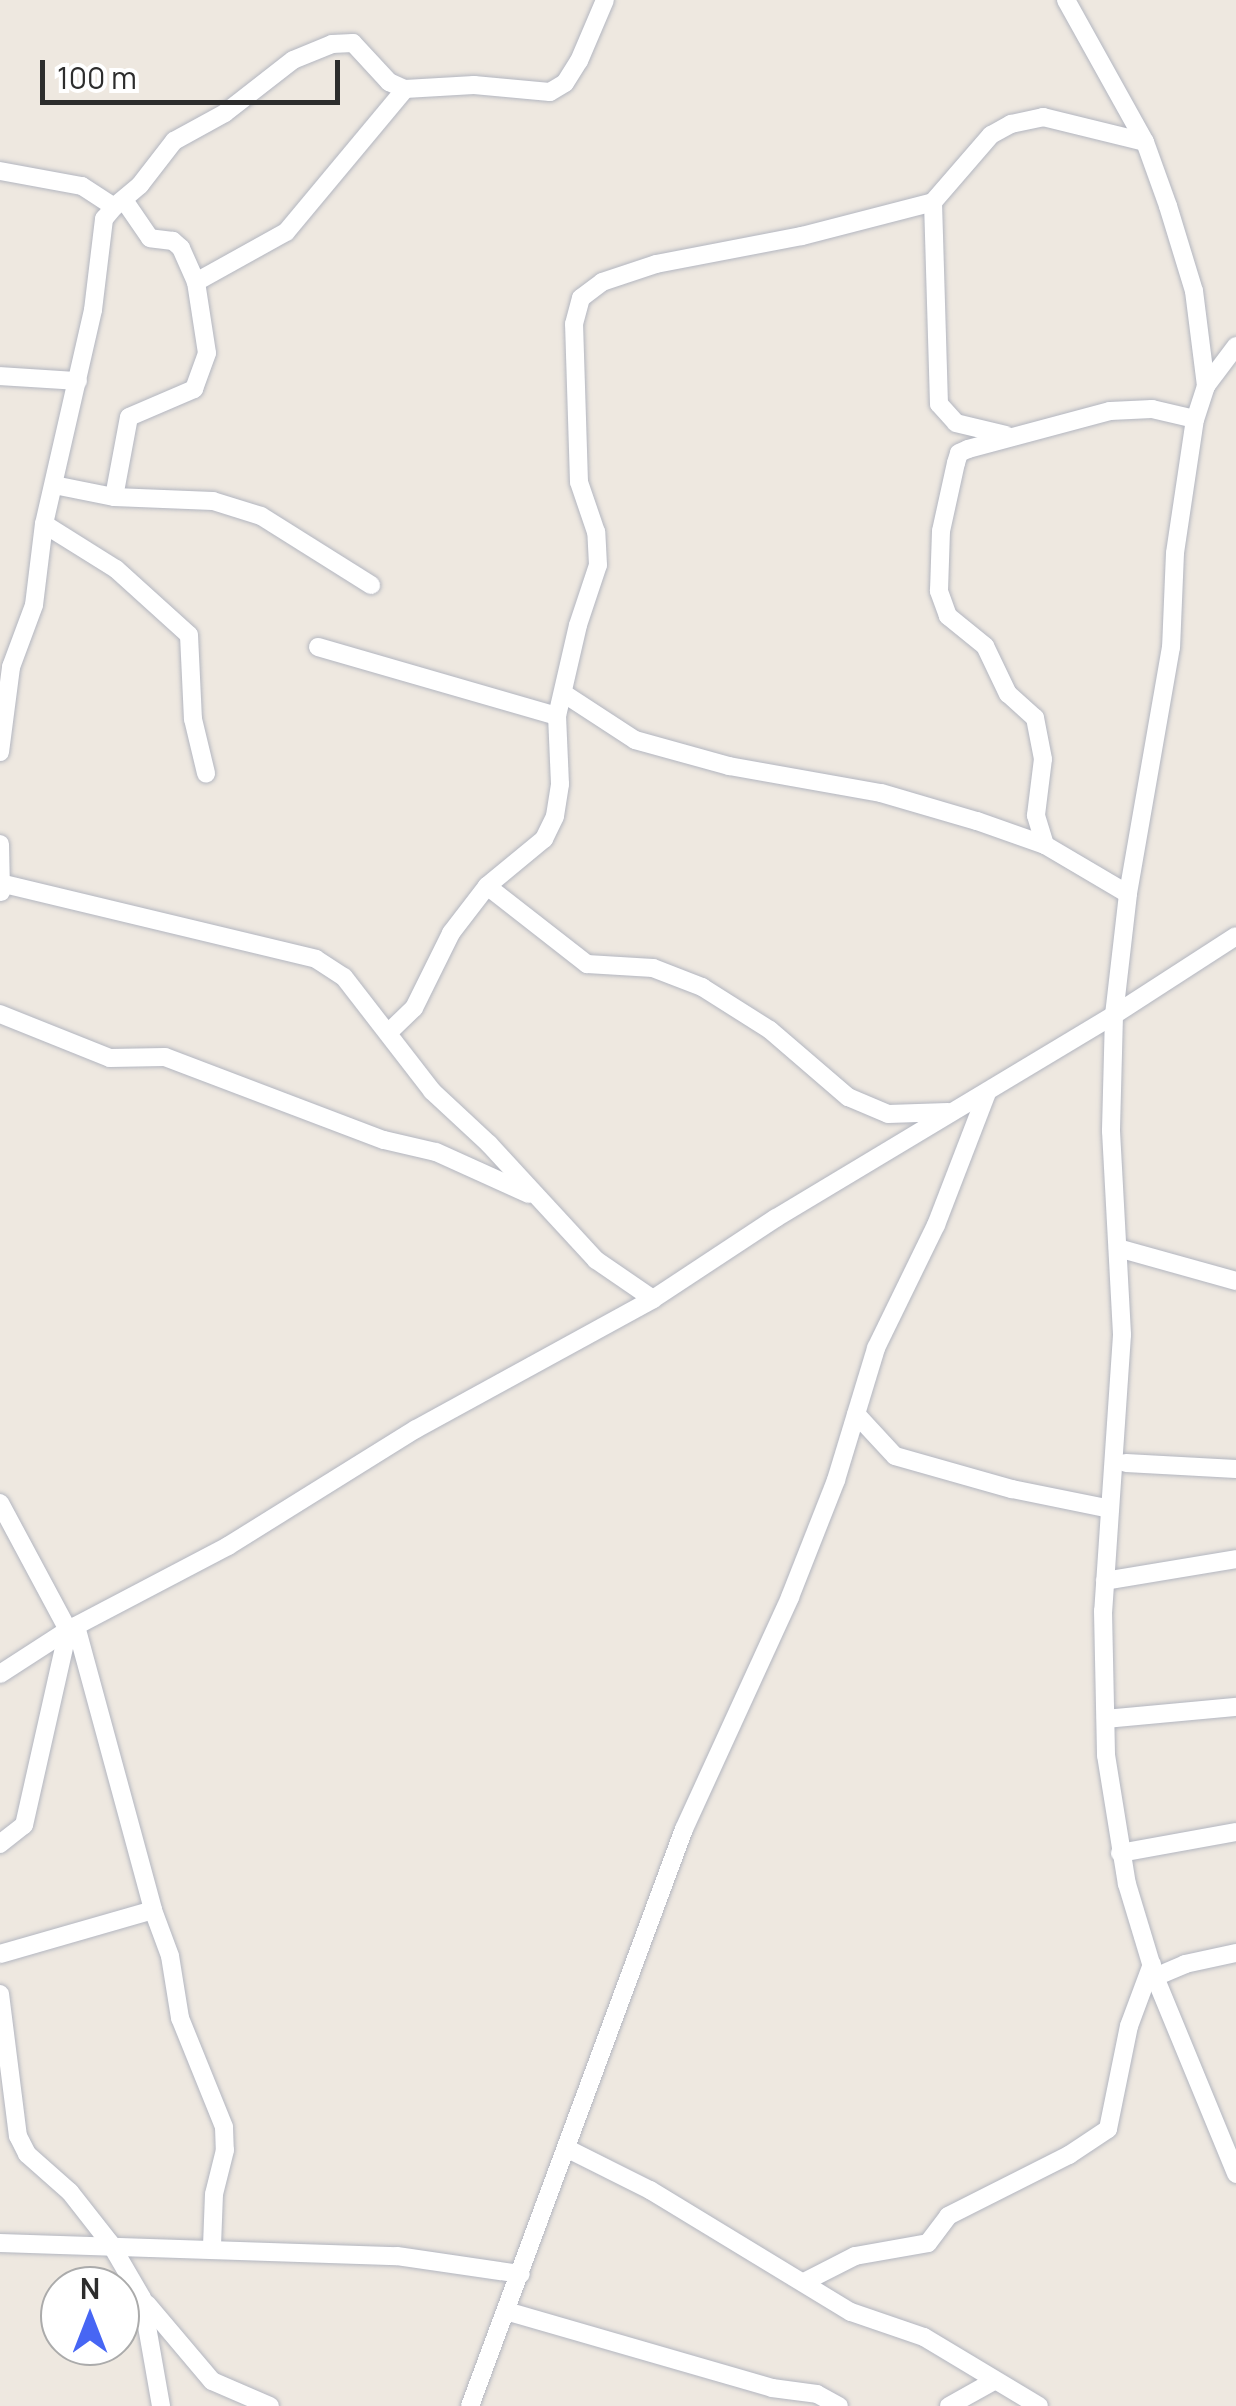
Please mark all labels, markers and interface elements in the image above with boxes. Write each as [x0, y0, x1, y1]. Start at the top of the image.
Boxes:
scale bar [45, 40, 345, 102]
text: 100 m [57, 57, 137, 98]
north arrow [40, 2266, 140, 2366]
text: N [80, 2269, 100, 2307]

